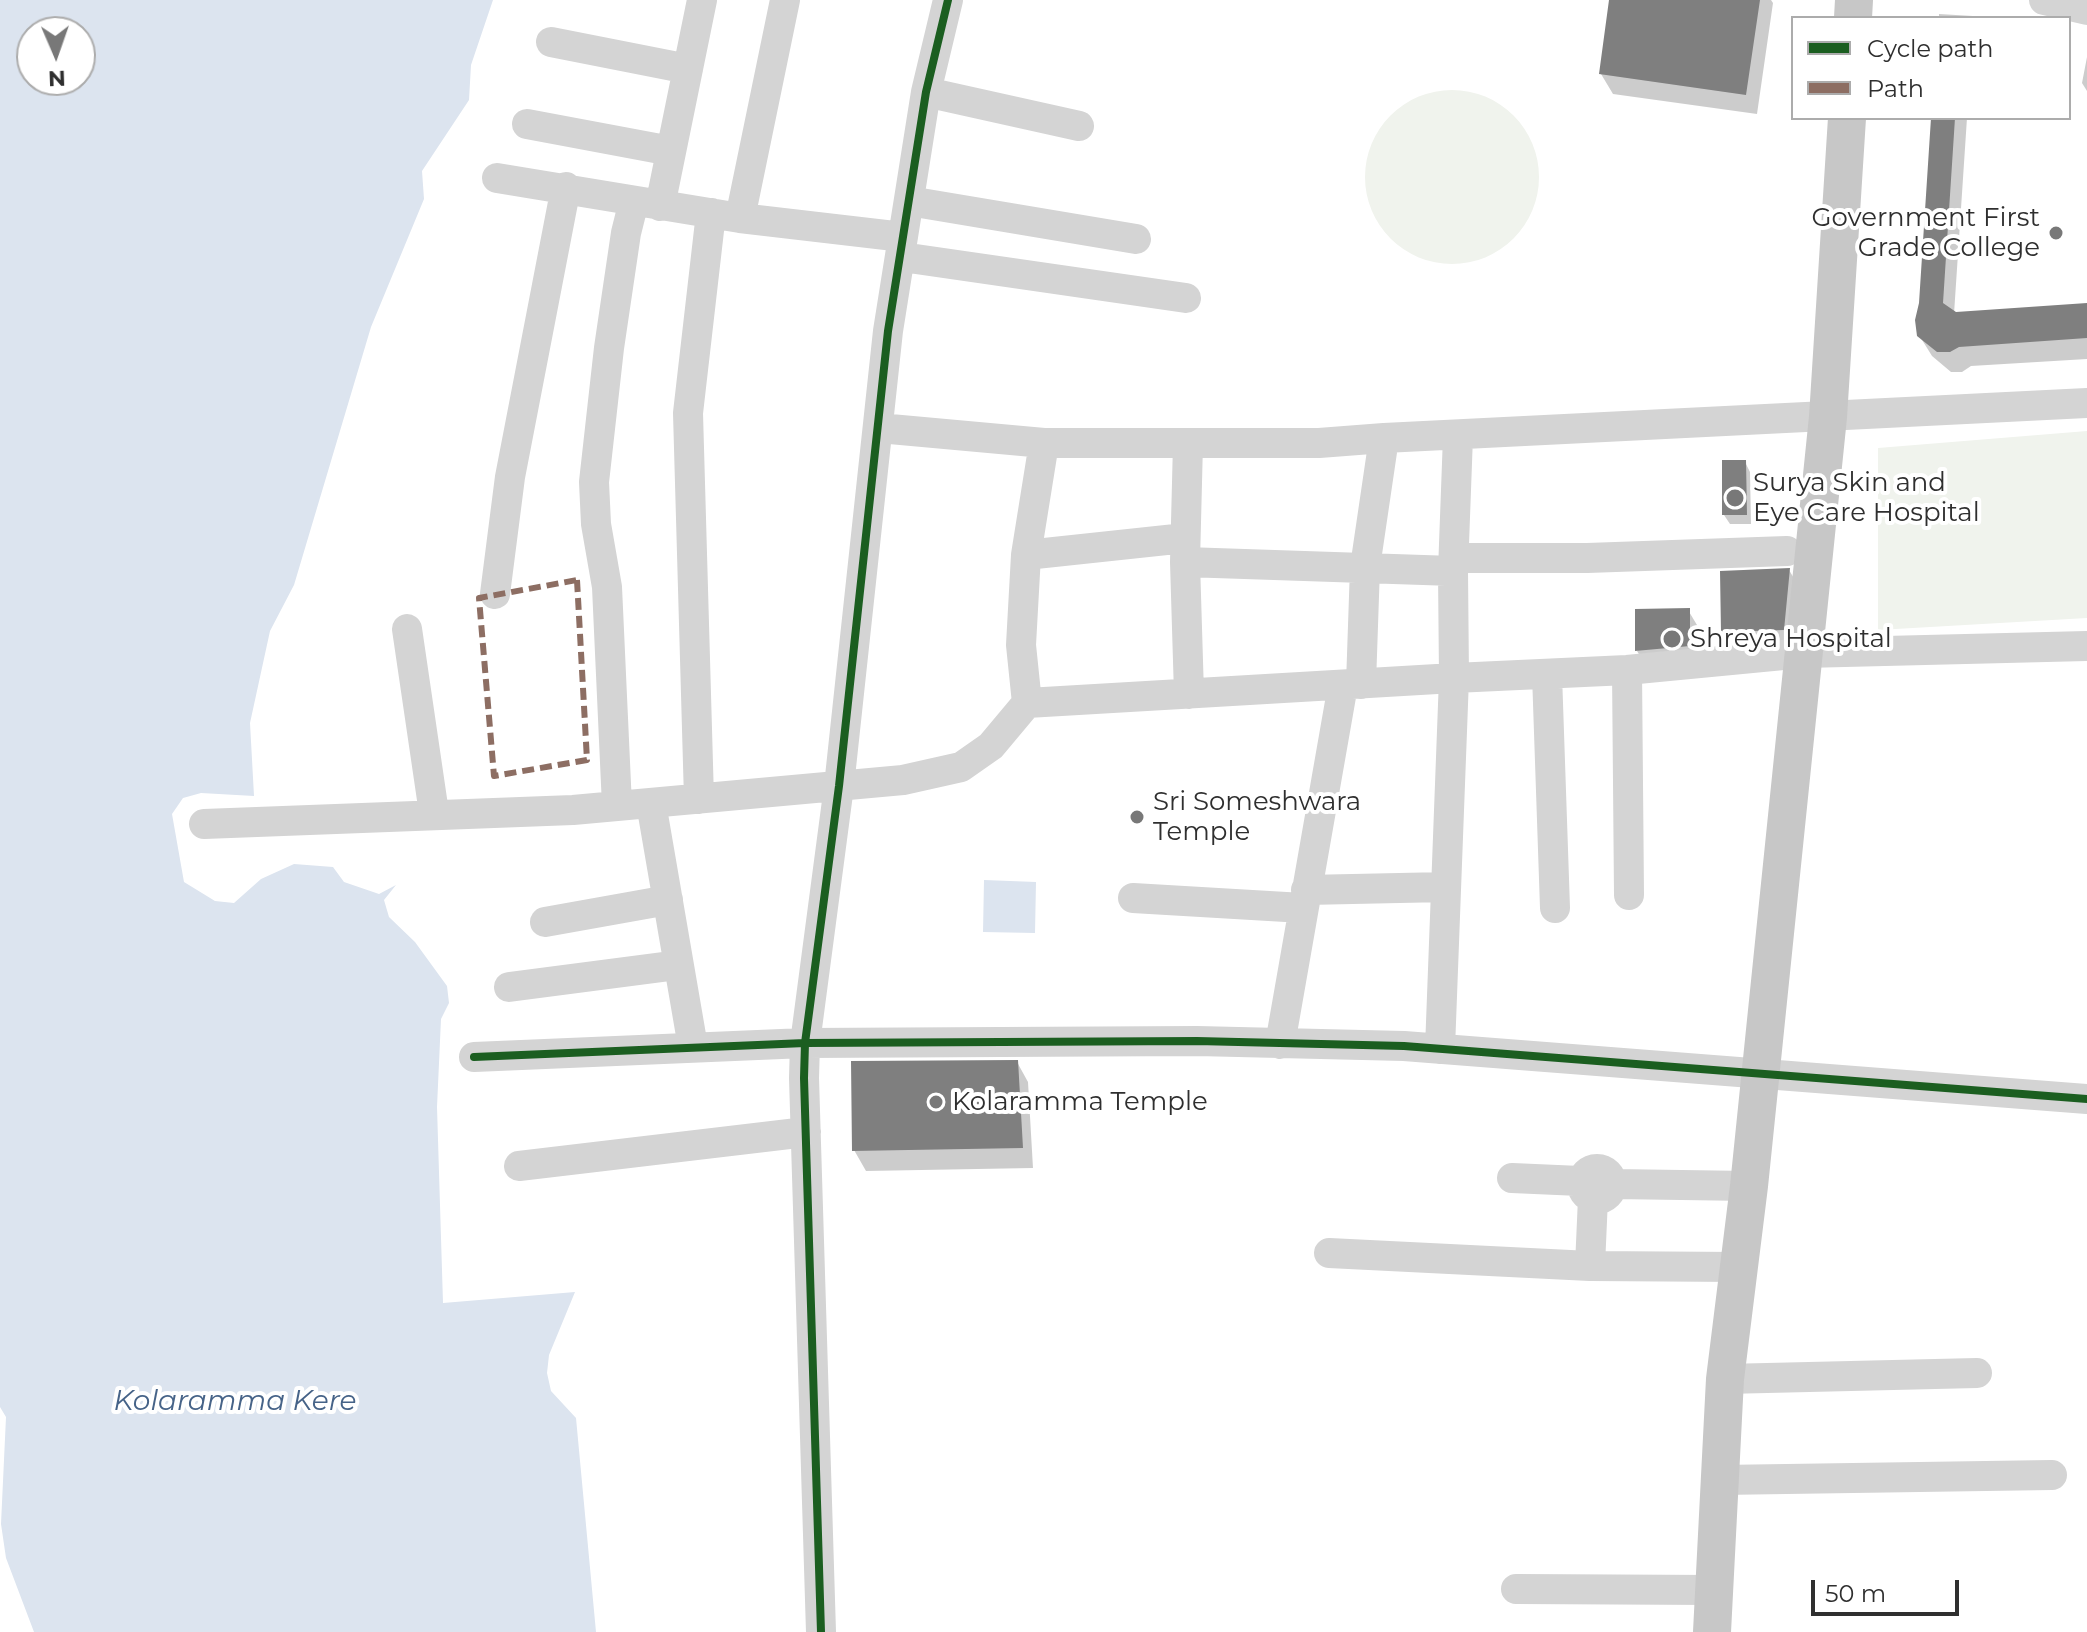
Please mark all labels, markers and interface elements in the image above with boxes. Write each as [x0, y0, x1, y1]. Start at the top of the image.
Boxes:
north arrow [16, 16, 96, 96]
legend [1791, 16, 2071, 120]
text: Cycle path [1867, 34, 1994, 63]
text: N [47, 65, 66, 92]
text: Path [1867, 74, 1924, 103]
place label: Government First Grade College [1811, 202, 2040, 264]
marker: Government First Grade College [2047, 224, 2065, 242]
place label: Surya Skin and Eye Care Hospital [1753, 467, 1980, 528]
marker: Surya Skin and Eye Care Hospital [1724, 487, 1746, 509]
place label: Shreya Hospital [1690, 623, 1892, 655]
marker: Shreya Hospital [1661, 628, 1683, 650]
place label: Sri Someshwara Temple [1153, 786, 1361, 848]
marker: Sri Someshwara Temple [1128, 808, 1146, 826]
place label: Kolaramma Temple [952, 1086, 1208, 1118]
marker: Kolaramma Temple [927, 1093, 945, 1111]
water label: Kolaramma Kere [114, 1385, 356, 1419]
scale bar [1815, 1564, 1963, 1614]
text: 50 m [1825, 1579, 1886, 1608]

